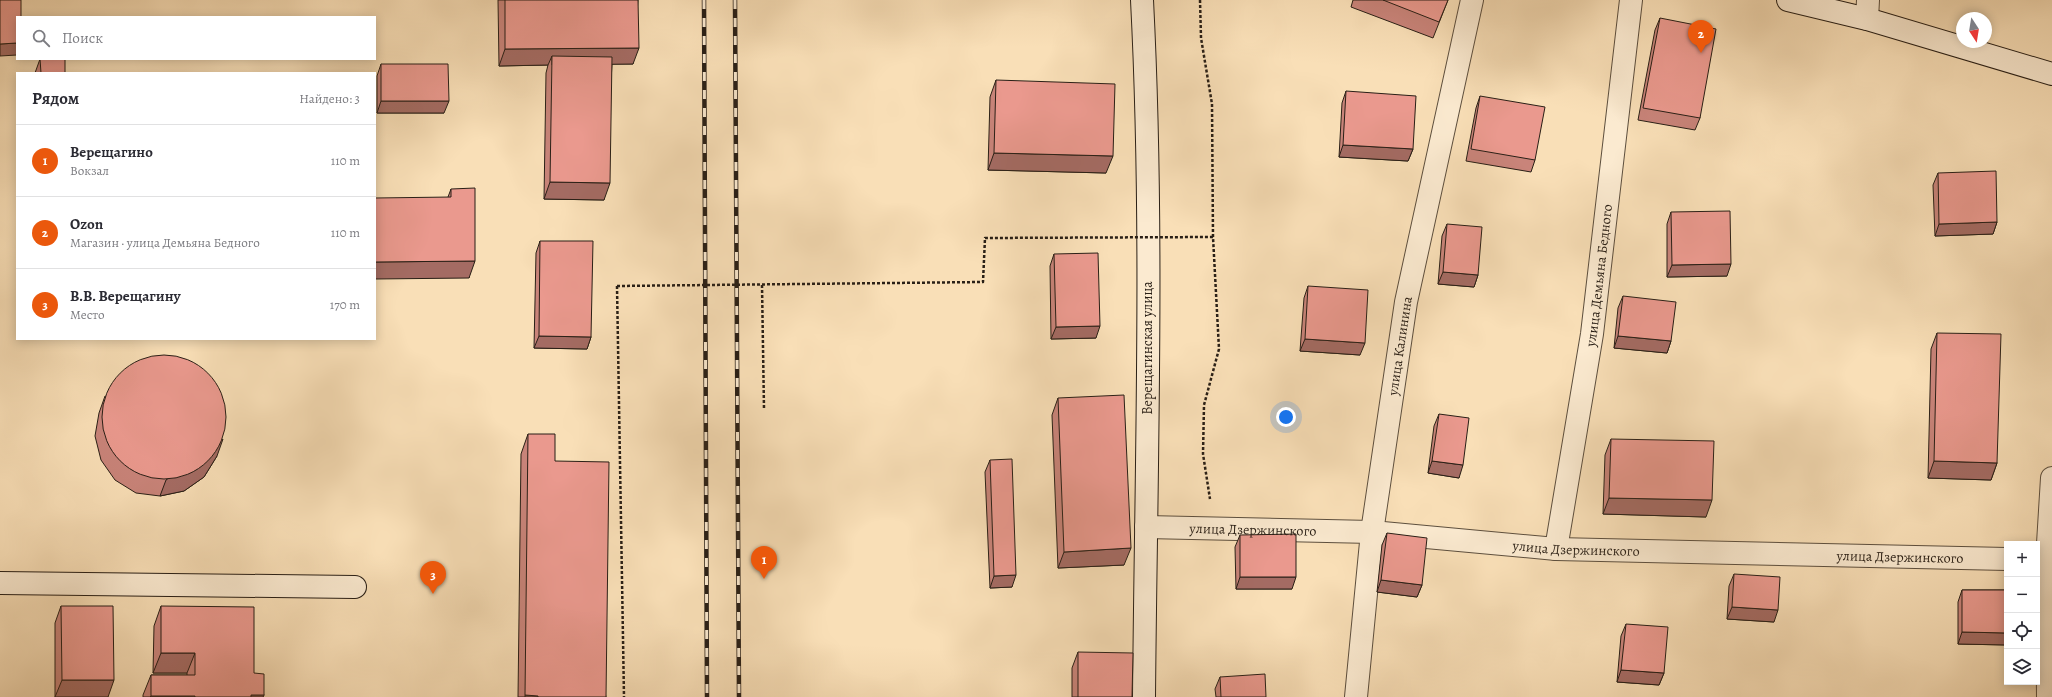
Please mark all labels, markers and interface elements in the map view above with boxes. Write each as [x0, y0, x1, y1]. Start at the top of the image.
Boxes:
north arrow [1956, 12, 1992, 48]
search box [16, 16, 376, 60]
pin: 2 [1688, 20, 1714, 53]
icon: search [30, 27, 52, 49]
text: Поиск [62, 28, 103, 48]
text: Рядом [32, 87, 79, 110]
text: Найдено: 3 [299, 90, 360, 107]
text: Верещагино [70, 142, 153, 162]
text: 1 [43, 152, 47, 169]
text: 110 m [331, 152, 360, 169]
text: Вокзал [70, 162, 109, 179]
street label: улица Демьяна Бедного [1580, 203, 1617, 349]
text: Ozon [70, 214, 103, 234]
text: 2 [42, 224, 48, 241]
text: 110 m [331, 224, 360, 241]
text: Магазин · улица Демьяна Бедного [70, 234, 260, 251]
street label: Верещагинская улица [1138, 281, 1157, 415]
text: В.В. Верещагину [70, 286, 181, 306]
street label: улица Калинина [1383, 294, 1417, 398]
text: 3 [42, 296, 48, 313]
text: 170 m [330, 296, 360, 313]
text: Место [70, 306, 105, 323]
your location [1276, 407, 1296, 427]
street label: улица Дзержинского [1188, 518, 1317, 540]
street label: улица Дзержинского [1511, 535, 1640, 560]
map controls [2004, 541, 2040, 685]
button: + [2004, 541, 2040, 577]
pin: 1 [751, 546, 777, 579]
street label: улица Дзержинского [1835, 546, 1964, 568]
pin: 3 [420, 561, 446, 594]
button: − [2004, 577, 2040, 613]
button: locate [2004, 613, 2040, 649]
button: layers [2004, 649, 2040, 685]

